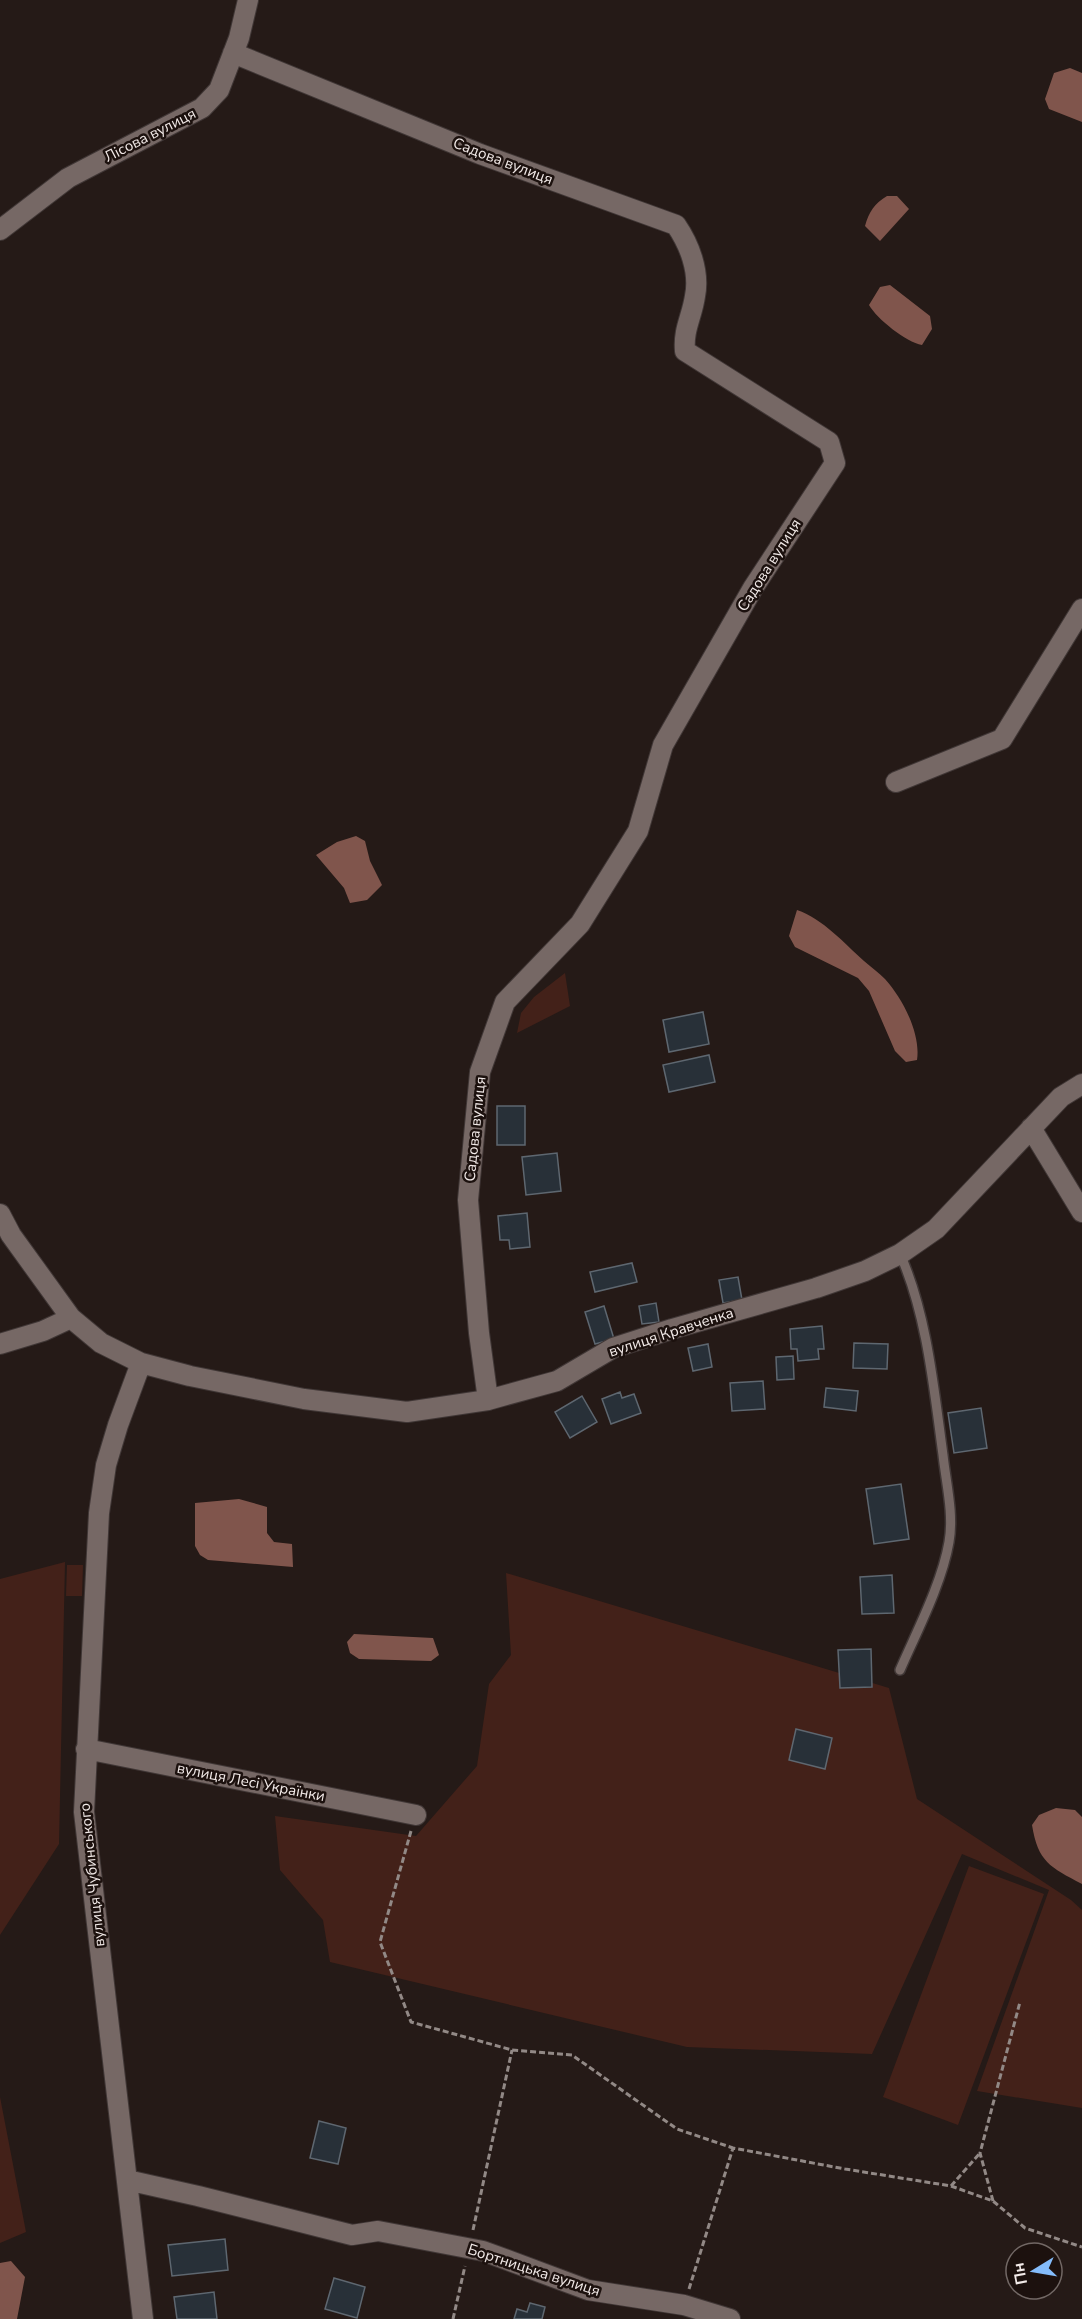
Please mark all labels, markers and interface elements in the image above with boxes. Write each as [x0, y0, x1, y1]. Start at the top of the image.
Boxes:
street label: Лісова вулиця [101, 103, 199, 167]
street label: Садова вулиця [450, 133, 556, 189]
street label: Садова вулиця [733, 515, 805, 615]
street label: Садова вулиця [460, 1075, 490, 1183]
street label: вулиця Кравченка [606, 1302, 736, 1362]
street label: вулиця Лесі Українки [175, 1758, 327, 1806]
street label: вулиця Чубинського [75, 1802, 109, 1948]
street label: Бортницька вулиця [465, 2239, 603, 2301]
north arrow [1004, 2241, 1064, 2301]
text: Пн [1007, 2261, 1033, 2287]

